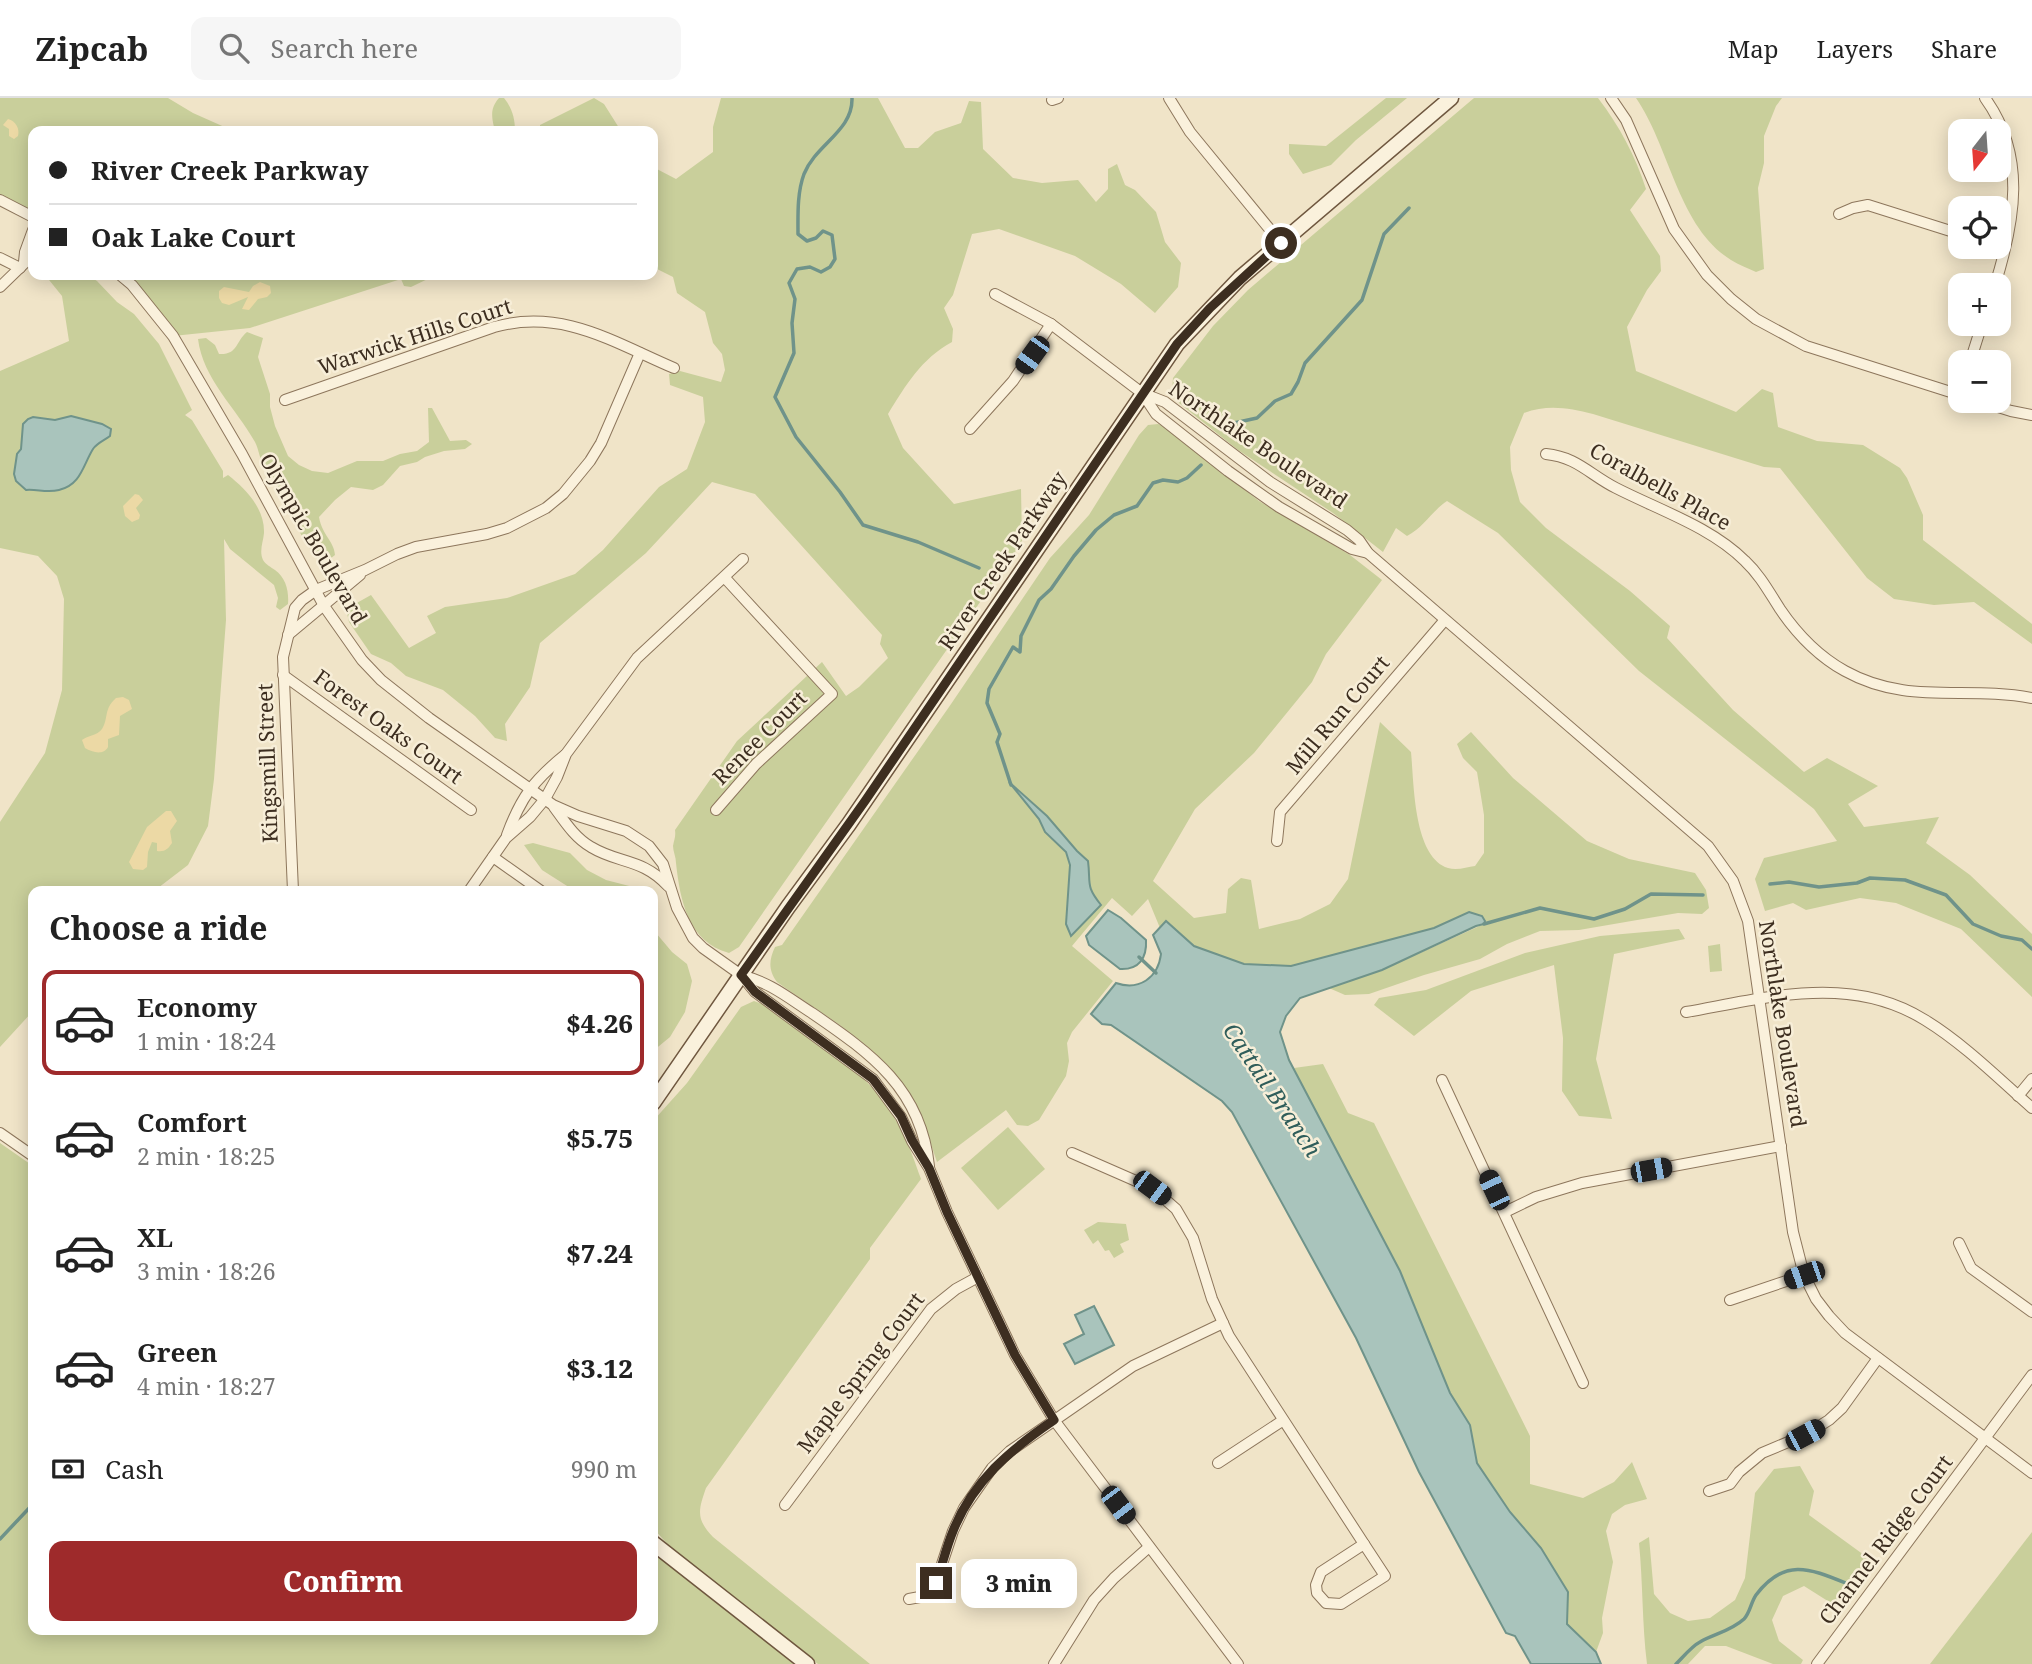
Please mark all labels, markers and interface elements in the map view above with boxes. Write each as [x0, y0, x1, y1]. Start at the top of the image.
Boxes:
search box [191, 17, 681, 80]
text: Zipcab [35, 26, 149, 71]
icon: search [215, 29, 253, 67]
text: Search here [271, 30, 418, 66]
text: Map [1728, 32, 1779, 65]
text: Layers [1817, 32, 1893, 65]
text: Share [1931, 32, 1997, 65]
north arrow [1948, 119, 2011, 182]
map controls [1948, 119, 2011, 413]
text: River Creek Parkway [91, 152, 368, 188]
button: locate [1948, 196, 2011, 259]
text: Oak Lake Court [91, 219, 296, 255]
route start [1265, 227, 1297, 259]
button: + [1948, 273, 2011, 336]
street label: Warwick Hills Court [314, 292, 515, 381]
car [1012, 332, 1053, 378]
button: − [1948, 350, 2011, 413]
street label: Northlake Boulevard [1164, 374, 1353, 514]
street label: Coralbells Place [1585, 436, 1736, 537]
street label: Olympic Boulevard [254, 448, 374, 629]
street label: River Creek Parkway [932, 465, 1073, 655]
street label: Mill Run Court [1279, 649, 1395, 780]
street label: Forest Oaks Court [309, 663, 469, 790]
street label: Kingsmill Street [250, 683, 284, 843]
street label: Renee Court [706, 684, 812, 790]
text: Choose a ride [49, 906, 268, 949]
street label: Northlake Boulevard [1753, 918, 1813, 1130]
text: Economy [137, 989, 257, 1025]
icon: car [53, 991, 116, 1054]
text: $4.26 [566, 1005, 633, 1041]
water label: Cattail Branch [1216, 1016, 1330, 1163]
text: 1 min · 18:24 [137, 1025, 275, 1057]
text: Comfort [137, 1104, 247, 1140]
icon: car [53, 1106, 116, 1169]
text: $5.75 [566, 1120, 633, 1156]
text: 2 min · 18:25 [137, 1140, 275, 1172]
car [1629, 1156, 1674, 1184]
car [1129, 1167, 1176, 1209]
car [1476, 1167, 1513, 1213]
text: XL [137, 1219, 173, 1255]
icon: car [53, 1221, 116, 1284]
text: $7.24 [566, 1235, 633, 1271]
text: 3 min · 18:26 [137, 1255, 275, 1287]
car [1781, 1258, 1828, 1292]
street label: Maple Spring Court [790, 1286, 930, 1458]
text: Green [137, 1334, 218, 1370]
icon: car [53, 1336, 116, 1399]
text: $3.12 [566, 1350, 633, 1386]
text: 4 min · 18:27 [137, 1370, 275, 1402]
car [1782, 1416, 1829, 1454]
street label: Channel Ridge Court [1812, 1449, 1958, 1630]
icon: cash [49, 1450, 87, 1488]
text: Cash [105, 1451, 164, 1487]
text: 990 m [571, 1453, 637, 1485]
car [1097, 1482, 1140, 1528]
button: Confirm [49, 1541, 637, 1621]
callout: 3 min [960, 1558, 1076, 1608]
route end [920, 1567, 952, 1599]
text: 3 min [986, 1567, 1052, 1599]

